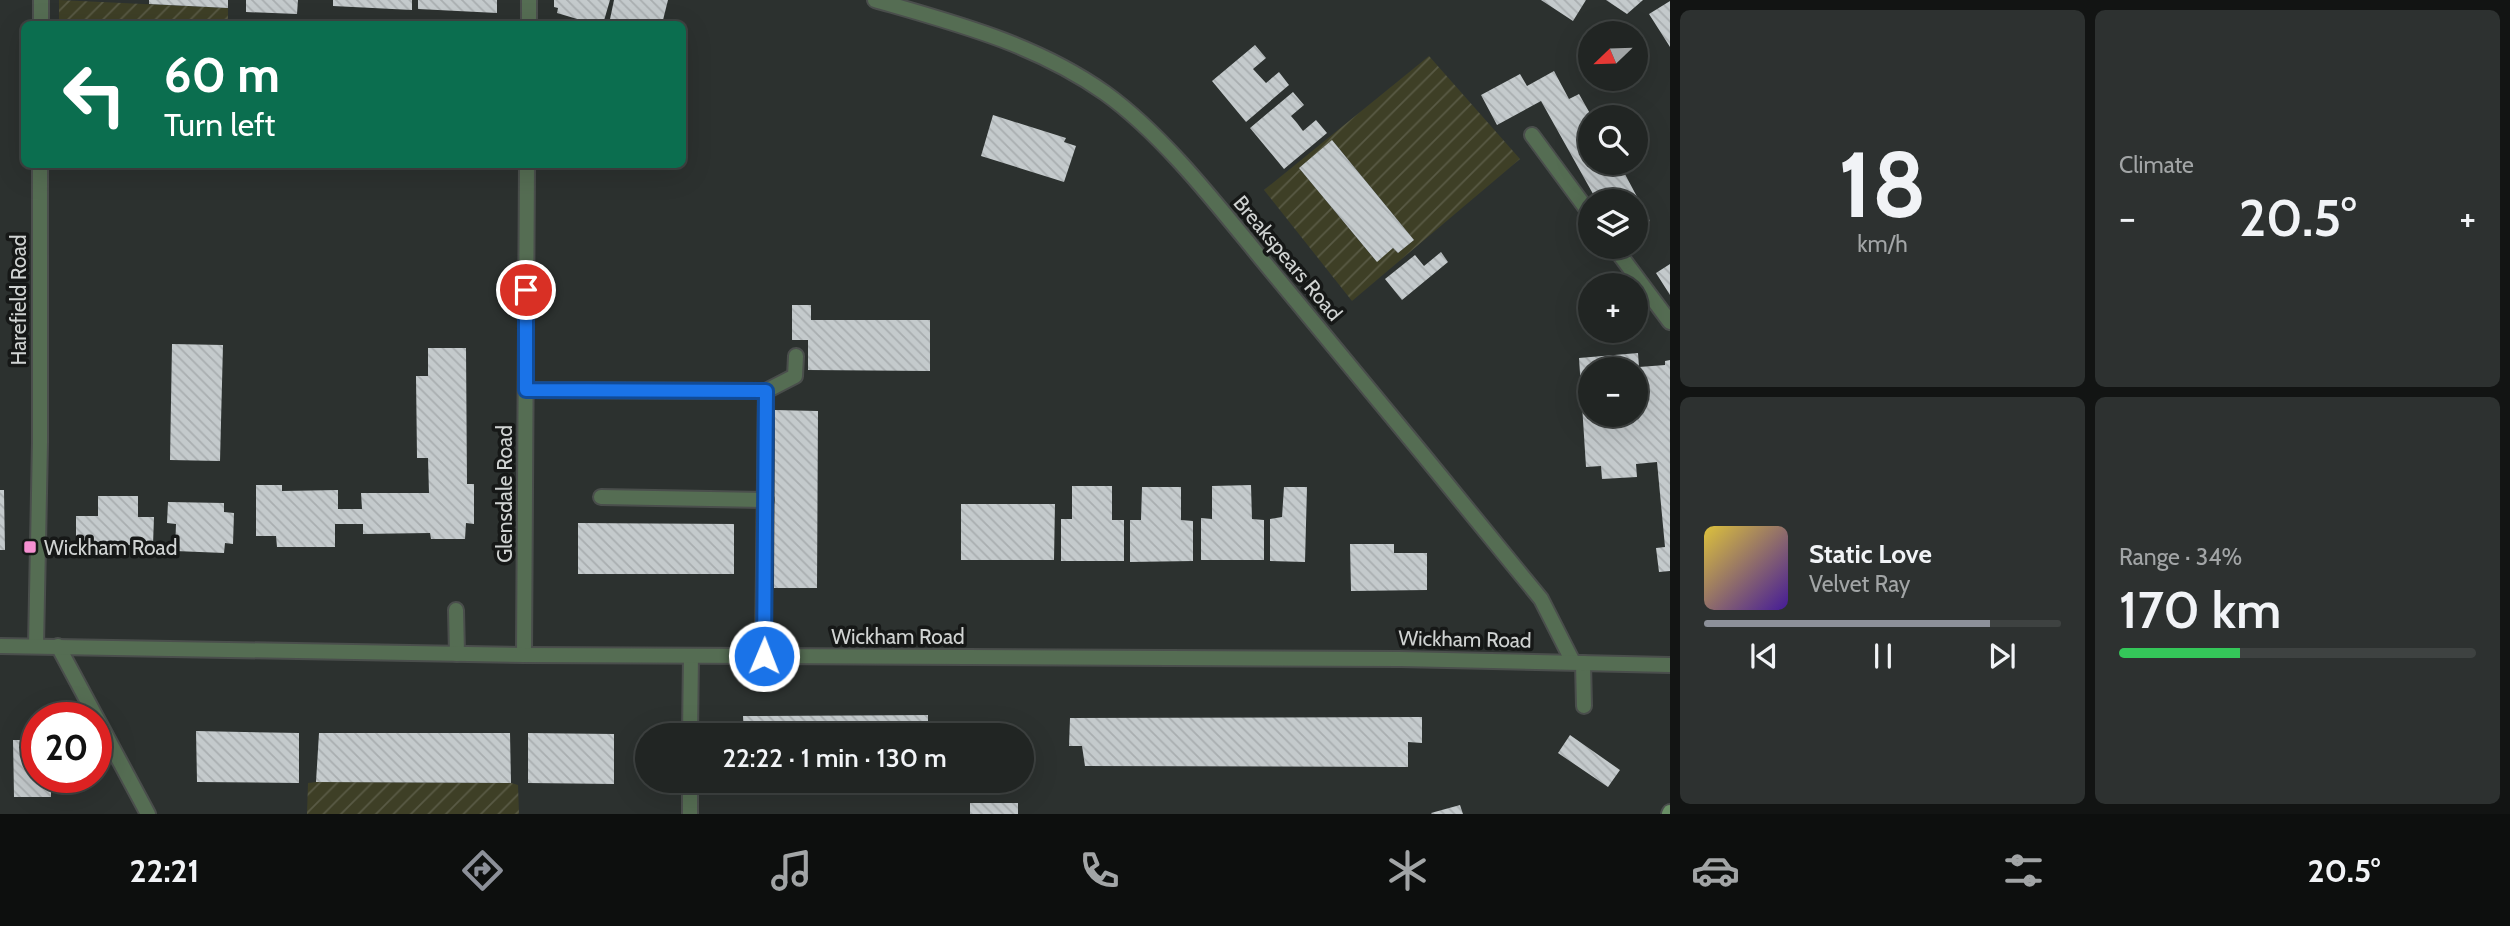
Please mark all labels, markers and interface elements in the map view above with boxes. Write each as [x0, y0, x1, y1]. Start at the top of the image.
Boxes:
north arrow [1578, 21, 1648, 91]
map controls [1578, 21, 1648, 427]
text: 60 m [164, 45, 280, 104]
icon: left [49, 49, 140, 140]
text: Turn left [164, 105, 275, 144]
button: search [1578, 105, 1648, 175]
text: 18 [1838, 129, 1927, 240]
text: Climate [2119, 151, 2194, 179]
text: 20.5° [2239, 186, 2356, 249]
button: layers [1578, 189, 1648, 259]
street label: Breakspears Road [1228, 190, 1348, 326]
text: − [2119, 194, 2136, 241]
text: + [2459, 194, 2476, 241]
text: km/h [1857, 230, 1908, 258]
street label: Harefield Road [6, 235, 31, 365]
pin [496, 260, 556, 320]
icon: arrive [507, 271, 545, 309]
button: + [1578, 273, 1648, 343]
button: − [1578, 357, 1648, 427]
street label: Glensdale Road [492, 425, 517, 563]
place label: Wickham Road [44, 535, 177, 560]
text: Static Love [1809, 538, 1932, 570]
marker: Wickham Road [22, 539, 38, 555]
text: Range · 34% [2119, 543, 2242, 571]
text: Velvet Ray [1809, 570, 1910, 598]
text: 170 km [2119, 578, 2281, 641]
position arrow [727, 619, 801, 693]
street label: Wickham Road [831, 624, 965, 649]
street label: Wickham Road [1398, 625, 1532, 653]
icon: previous [1745, 637, 1783, 675]
icon: pause [1864, 637, 1902, 675]
icon: next [1983, 637, 2021, 675]
speed limit sign: 20 [21, 702, 112, 793]
text: 22:22 · 1 min · 130 m [722, 742, 947, 774]
icon: directions [458, 846, 507, 895]
icon: music [767, 846, 816, 895]
icon: phone [1075, 846, 1124, 895]
icon: climate [1383, 846, 1432, 895]
icon: car [1691, 846, 1740, 895]
icon: filters [1999, 846, 2048, 895]
text: 22:21 [130, 851, 199, 890]
text: 20.5° [2308, 851, 2380, 890]

